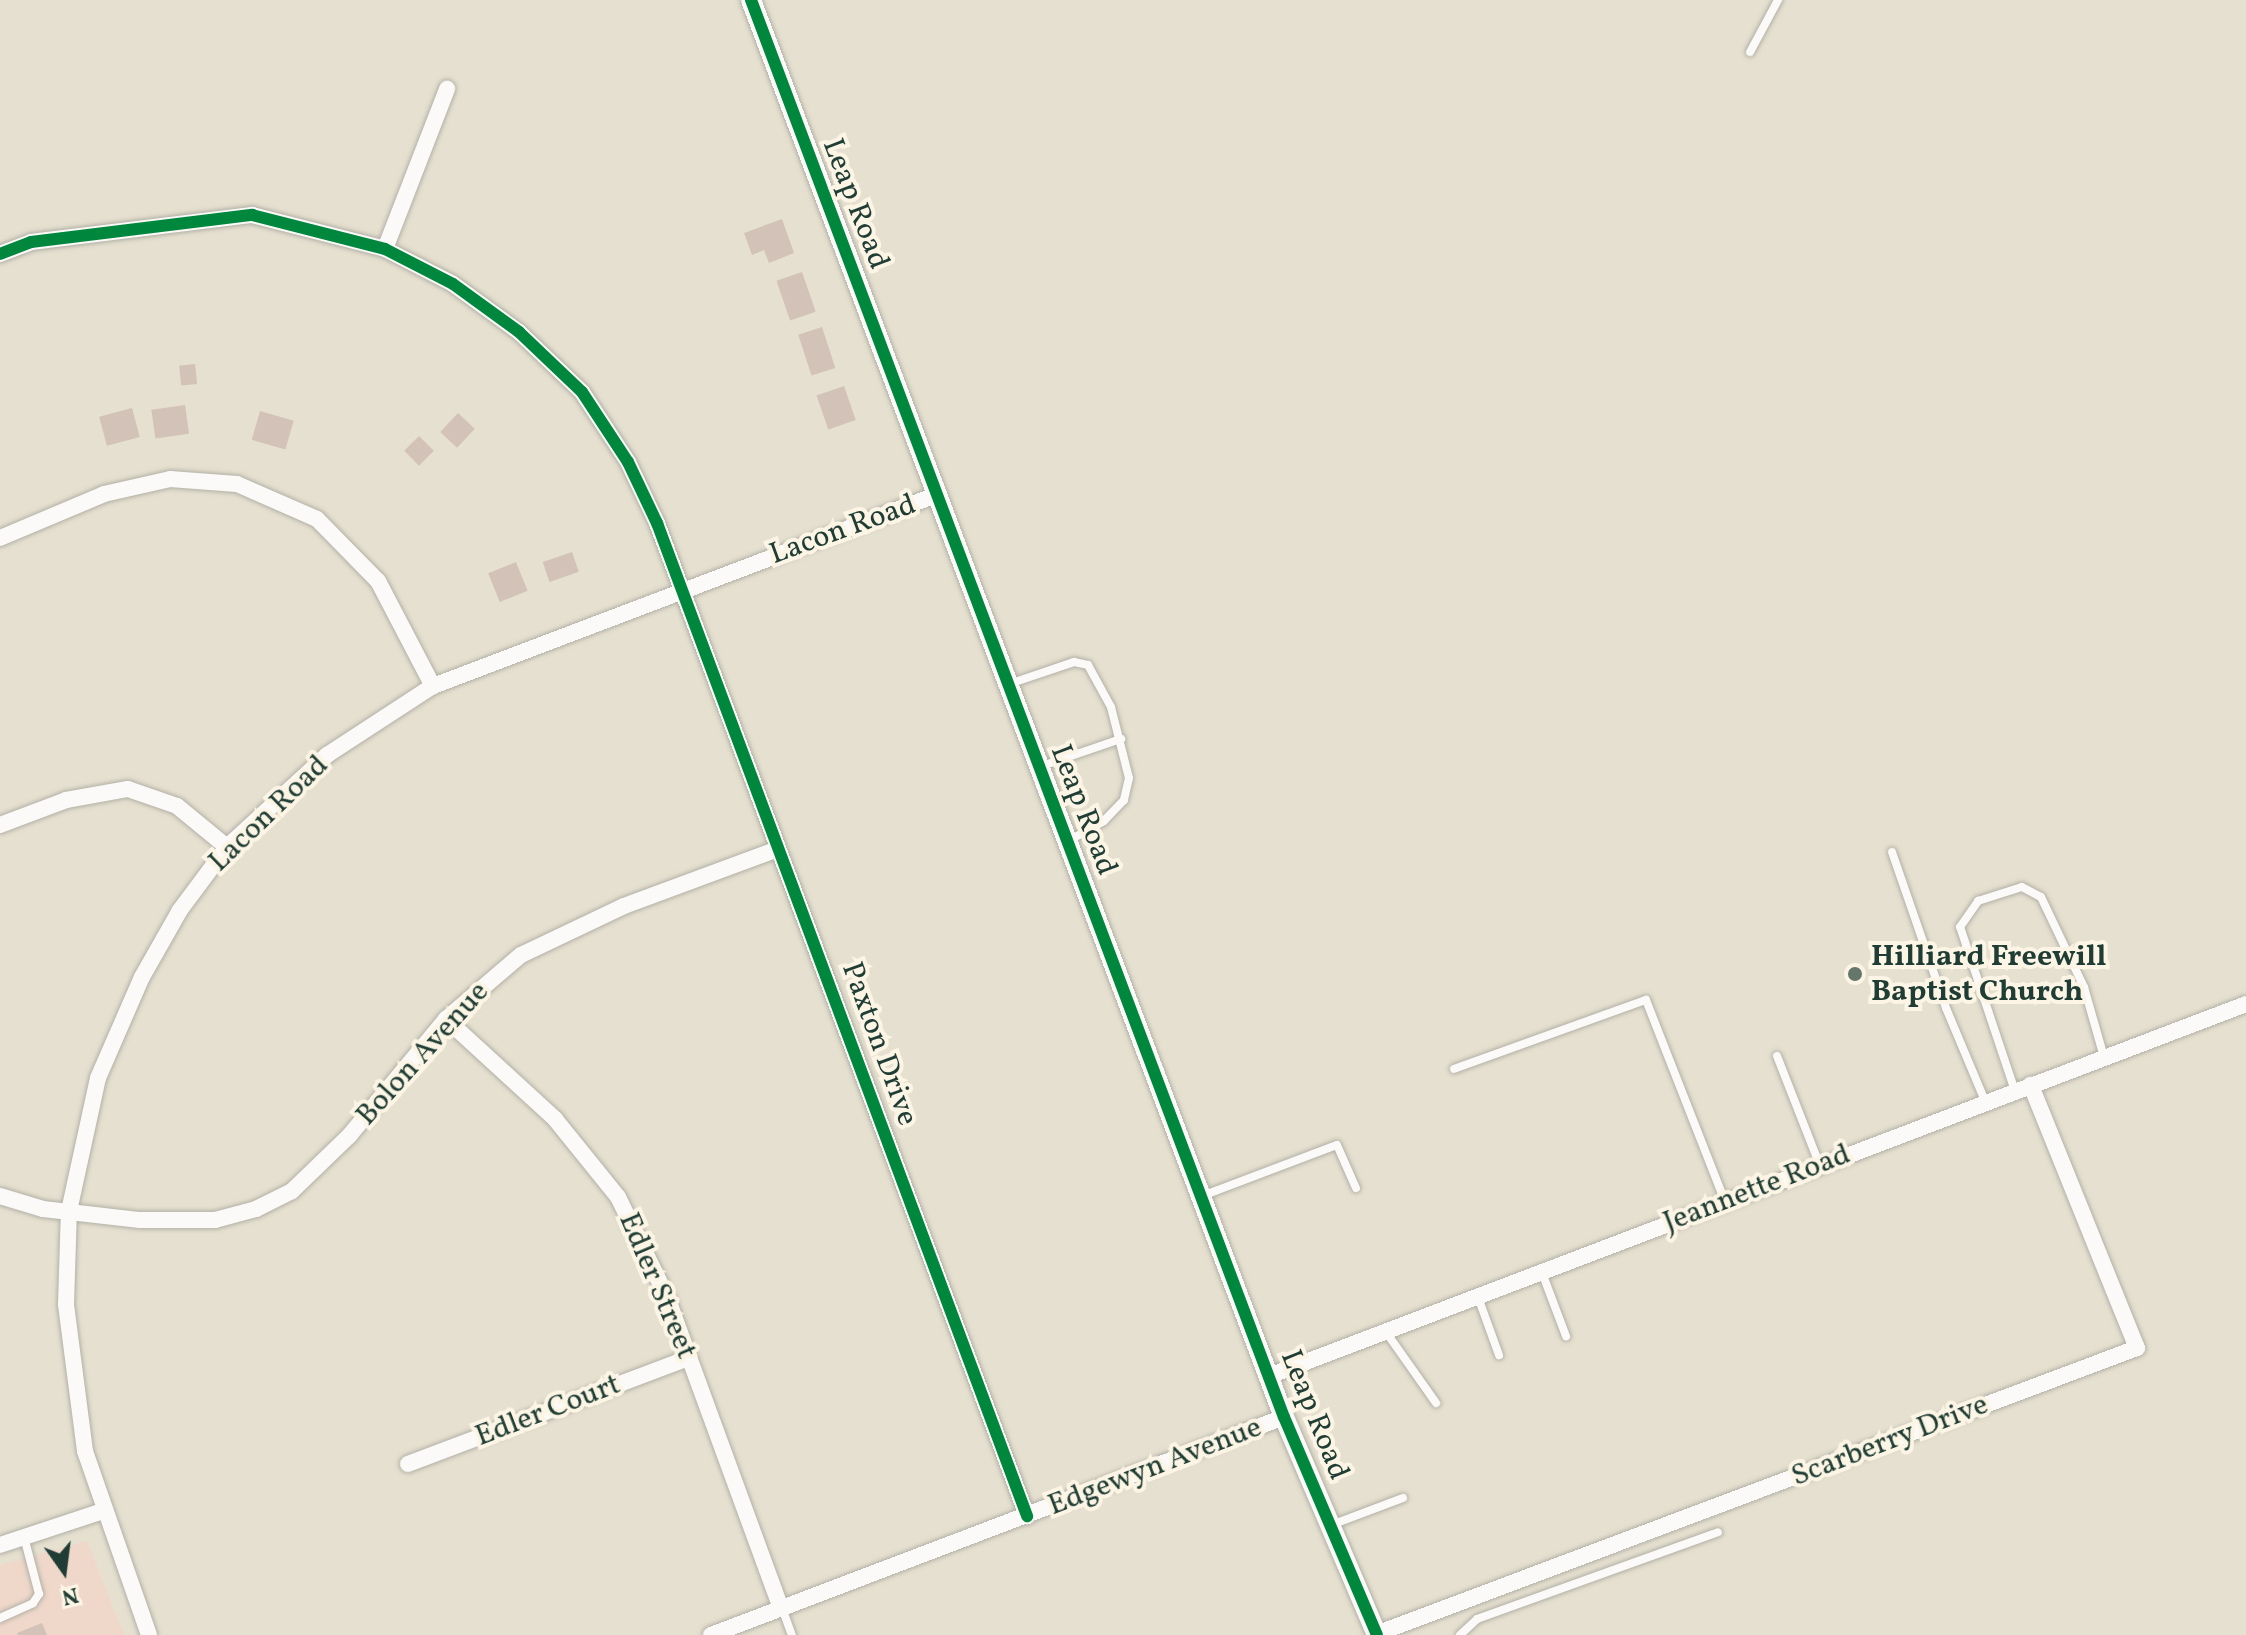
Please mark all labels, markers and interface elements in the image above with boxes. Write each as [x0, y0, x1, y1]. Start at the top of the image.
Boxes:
street label: Leap Road [814, 134, 896, 274]
street label: Lacon Road [765, 487, 921, 573]
street label: Leap Road [1042, 740, 1124, 880]
street label: Lacon Road [202, 748, 336, 880]
place label: Hilliard Freewill Baptist Church [1871, 939, 2106, 1010]
street label: Paxton Drive [833, 957, 925, 1131]
marker: Hilliard Freewill Baptist Church [1846, 965, 1864, 983]
street label: Bolon Avenue [349, 975, 497, 1133]
street label: Jeannette Road [1658, 1137, 1856, 1241]
street label: Edler Street [610, 1207, 704, 1365]
street label: Leap Road [1272, 1345, 1356, 1485]
street label: Edler Court [470, 1367, 626, 1455]
street label: Scarberry Drive [1786, 1387, 1994, 1495]
street label: Edgewyn Avenue [1043, 1410, 1267, 1524]
north arrow [24, 1531, 104, 1611]
text: N [58, 1578, 81, 1612]

